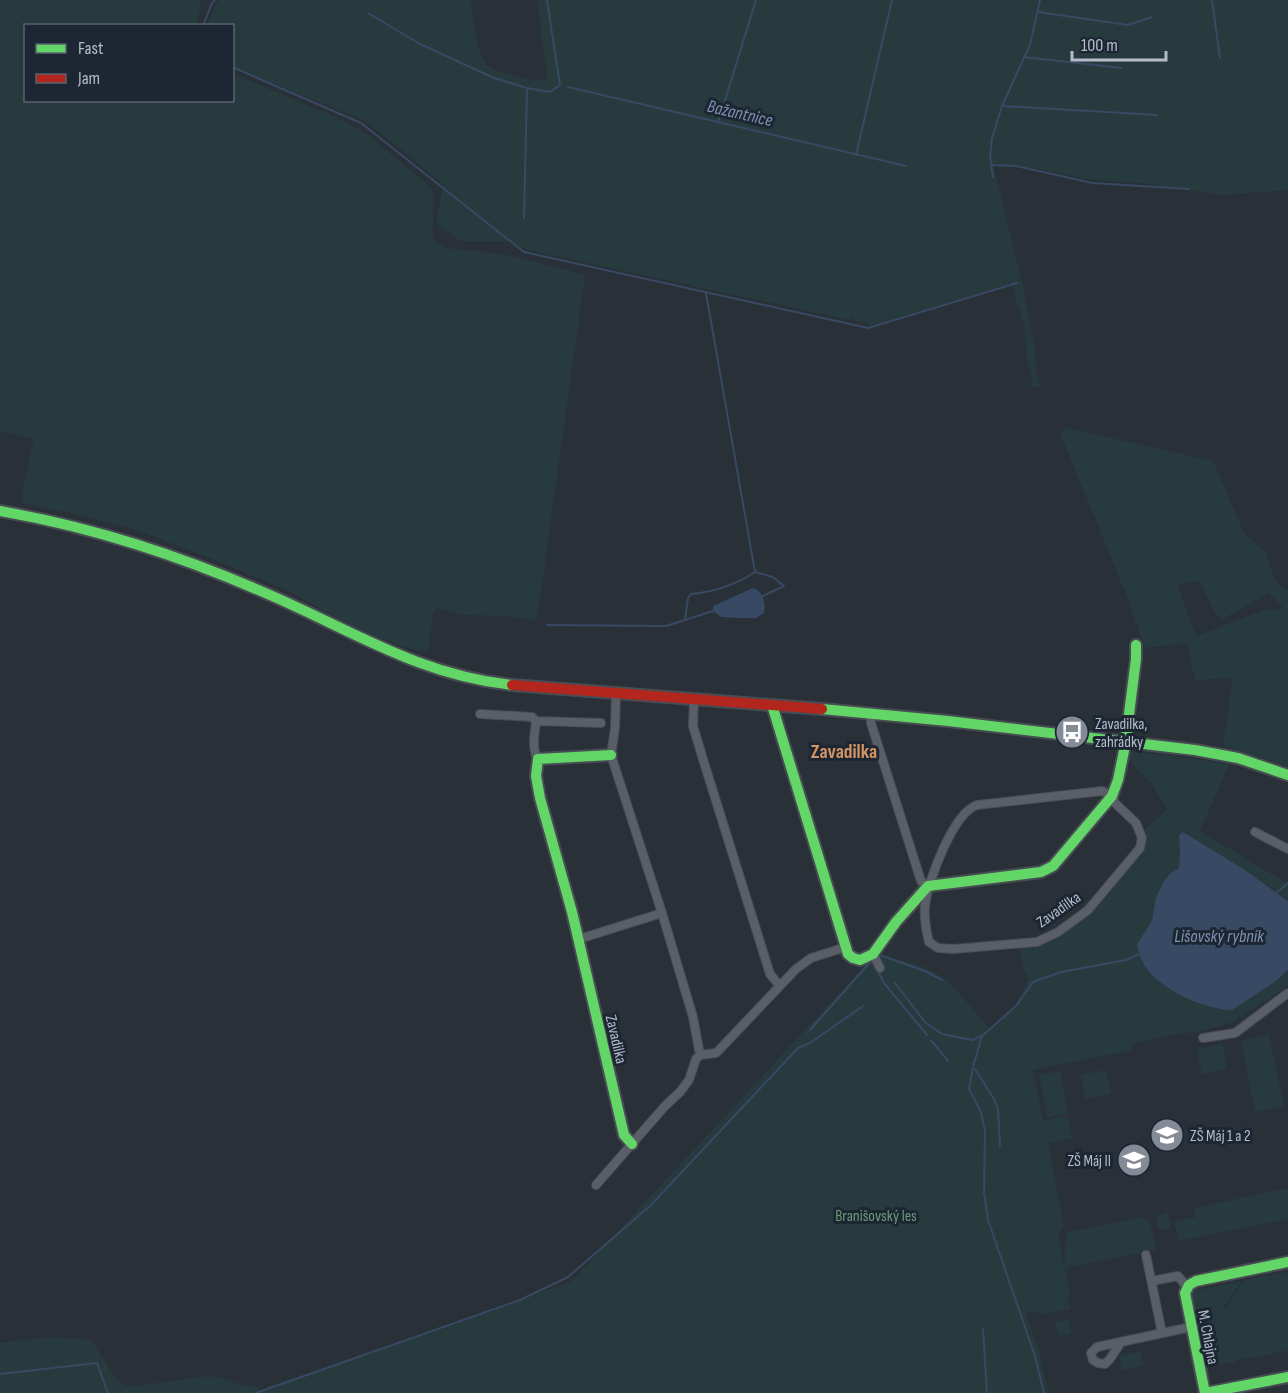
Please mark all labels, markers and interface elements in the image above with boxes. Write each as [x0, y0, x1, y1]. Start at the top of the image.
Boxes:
legend [24, 24, 234, 102]
scale bar [1072, 24, 1166, 62]
text: 100 m [1081, 35, 1118, 56]
text: Fast [78, 38, 104, 59]
text: Jam [77, 68, 100, 89]
water label: Bažantnice [705, 96, 775, 131]
bus stop icon: Zavadilka, zahrádky [1054, 714, 1090, 750]
place label: Zavadilka, zahrádky [1095, 715, 1148, 752]
district label: Zavadilka [811, 740, 877, 764]
street label: Zavadilka [1033, 888, 1085, 932]
water label: Lišovský rybník [1174, 926, 1265, 947]
street label: Zavadilka [601, 1013, 630, 1066]
school or university icon: ZŠ Máj 1 a 2 [1149, 1117, 1185, 1153]
place label: ZŠ Máj 1 a 2 [1190, 1127, 1251, 1146]
school or university icon: ZŠ Máj II [1116, 1142, 1152, 1178]
place label: ZŠ Máj II [1067, 1152, 1111, 1171]
park label: Branišovský les [835, 1207, 917, 1226]
street label: M. Chlajna [1193, 1309, 1222, 1366]

